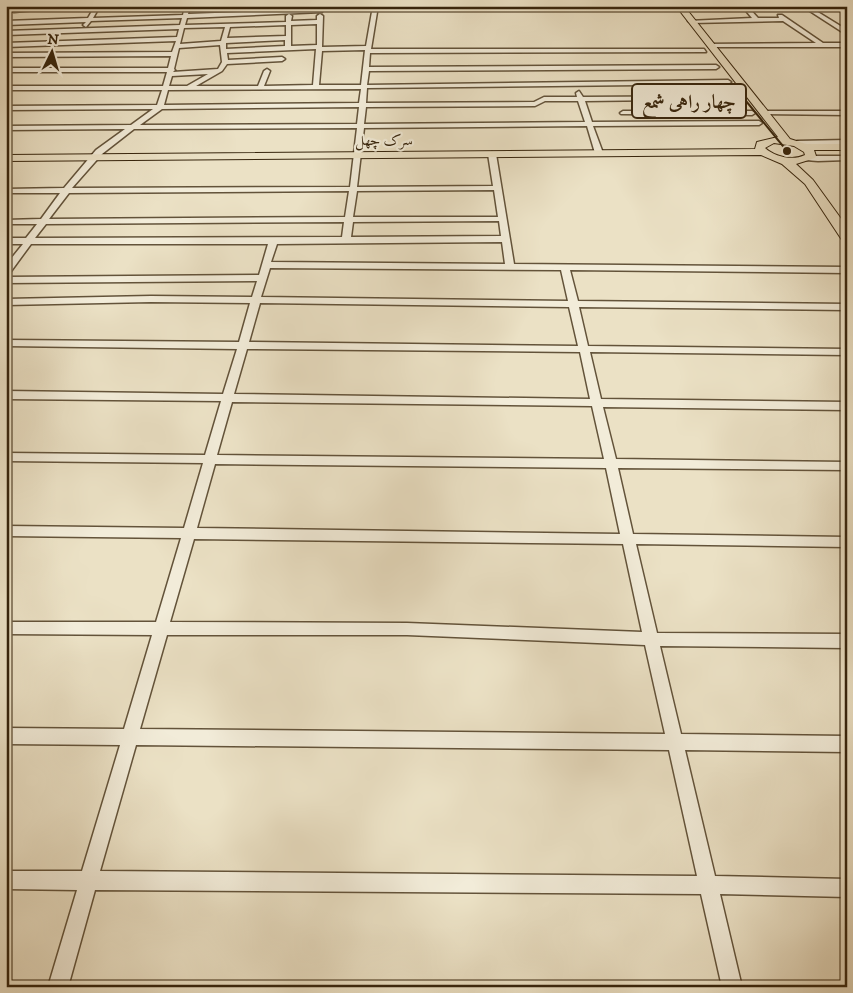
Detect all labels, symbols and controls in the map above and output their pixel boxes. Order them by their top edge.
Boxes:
north arrow [28,28,78,78]
text: N [47,31,60,50]
callout: چهار راهی شمع [632,84,746,118]
text: چهار راهی شمع [642,91,736,119]
street label: سرک چهل [355,131,413,151]

